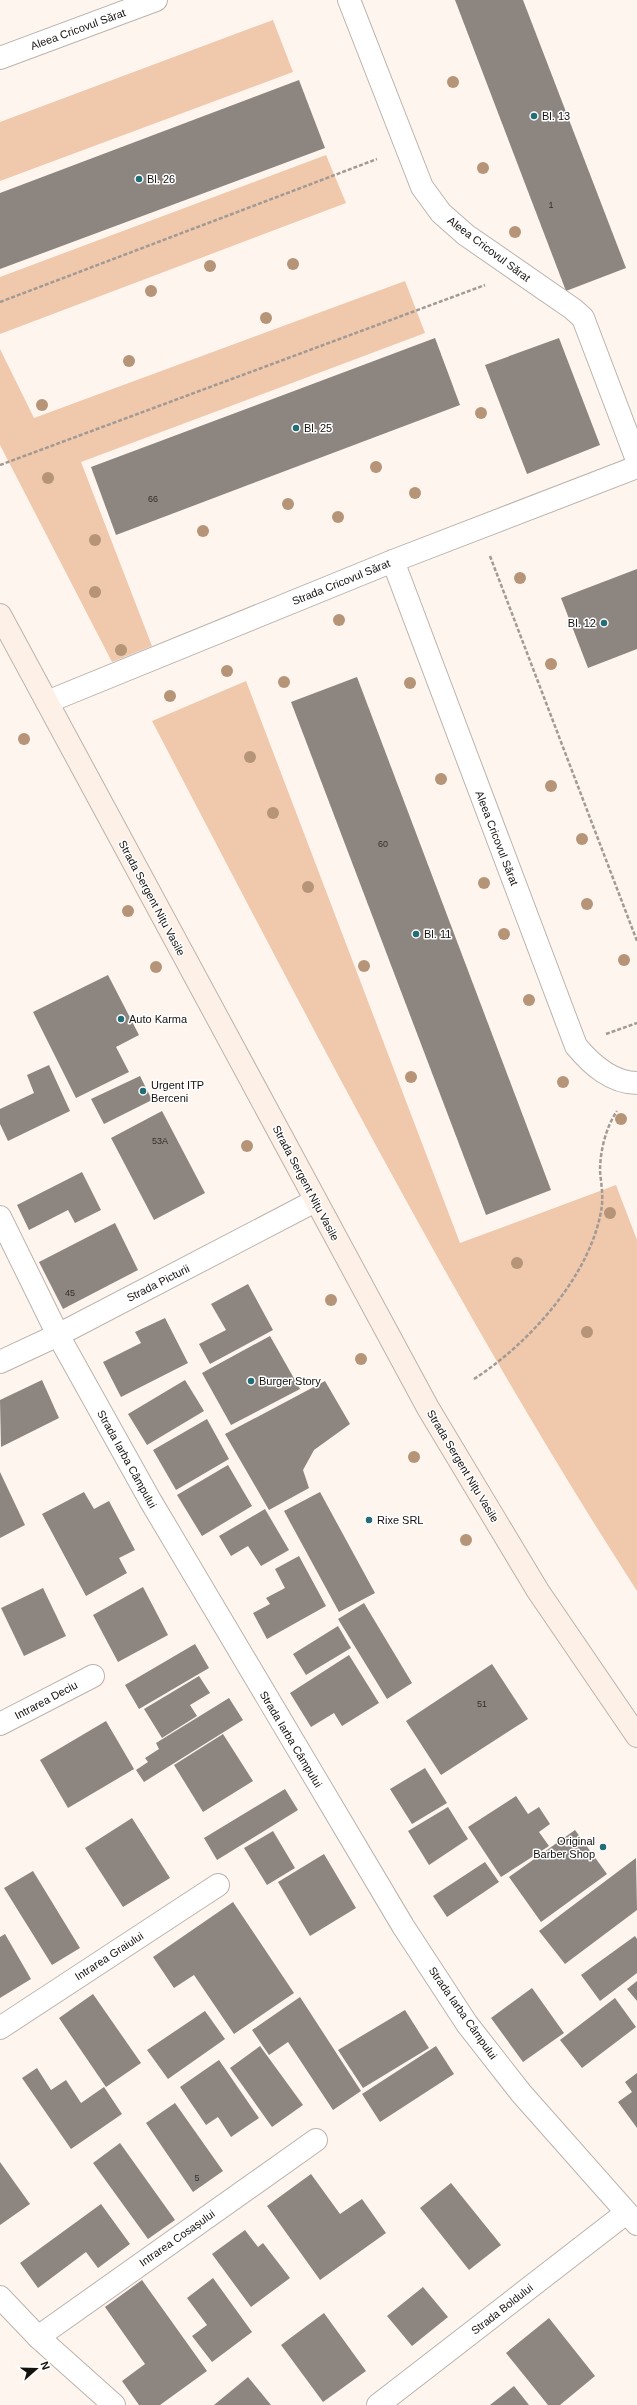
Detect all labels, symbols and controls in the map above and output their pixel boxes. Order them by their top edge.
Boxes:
street label: Aleea Cricovul Sărat [29,6,127,52]
place label: Bl. 13 [542,110,570,122]
marker: Bl. 13 [529,111,539,121]
place label: Bl. 26 [147,173,175,185]
marker: Bl. 26 [134,174,144,184]
house number: 1 [548,200,554,210]
street label: Aleea Cricovul Sărat [445,214,533,284]
place label: Bl. 25 [304,422,332,434]
marker: Bl. 25 [291,423,301,433]
house number: 66 [148,494,158,504]
street label: Strada Cricovul Sărat [290,557,392,607]
place label: Bl. 12 [568,617,596,629]
marker: Bl. 12 [599,618,609,628]
street label: Aleea Cricovul Sărat [473,789,521,887]
street label: Strada Sergent Nițu Vasile [116,838,188,958]
house number: 60 [378,839,388,849]
place label: Bl. 11 [424,928,451,940]
marker: Bl. 11 [411,929,421,939]
place label: Auto Karma [129,1013,188,1025]
marker: Auto Karma [116,1014,126,1024]
place label: Urgent ITP Berceni [151,1079,204,1104]
marker: Urgent ITP Berceni [138,1086,148,1096]
street label: Strada Sergent Nițu Vasile [270,1123,342,1243]
house number: 53A [152,1136,168,1146]
street label: Strada Picturii [125,1262,191,1304]
house number: 45 [65,1288,75,1298]
place label: Burger Story [259,1375,321,1387]
marker: Burger Story [246,1376,256,1386]
street label: Strada Iarba Câmpului [95,1408,159,1510]
street label: Strada Sergent Nițu Vasile [425,1408,501,1524]
place label: Rixe SRL [377,1514,423,1526]
marker: Rixe SRL [364,1515,374,1525]
street label: Intrarea Deciu [13,1678,79,1722]
street label: Strada Iarba Câmpului [258,1689,324,1789]
house number: 51 [477,1699,487,1709]
place label: Original Barber Shop [533,1835,595,1860]
marker: Original Barber Shop [598,1842,608,1852]
street label: Intrarea Graiului [73,1929,145,1983]
street label: Strada Iarba Câmpului [427,1964,499,2062]
house number: 5 [194,2173,200,2183]
street label: Intrarea Cosașului [137,2207,217,2269]
street label: Strada Boldului [469,2281,535,2337]
north arrow [16,2349,56,2389]
text: N [38,2360,52,2371]

